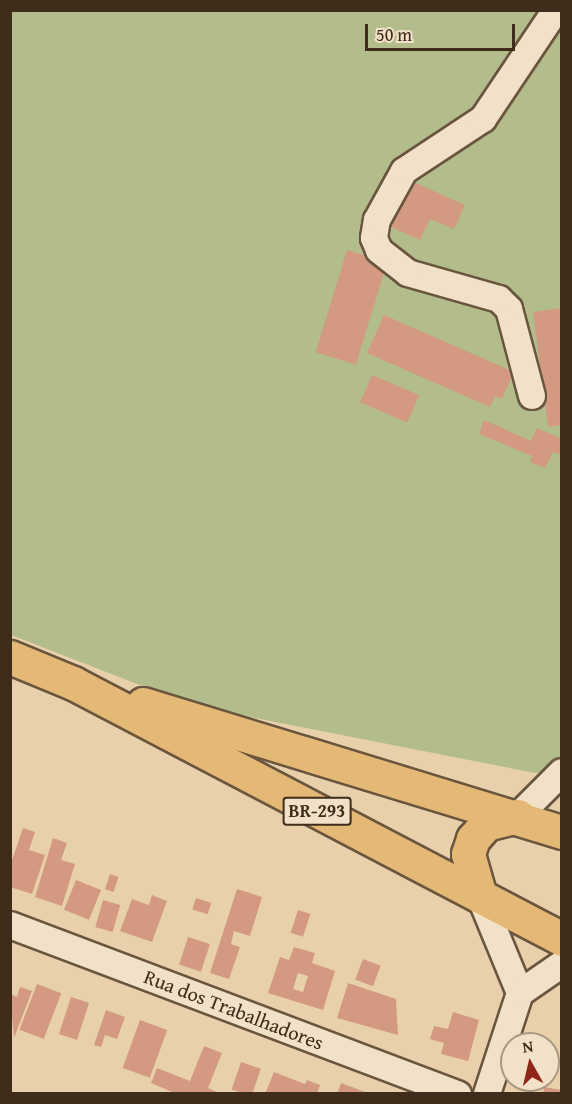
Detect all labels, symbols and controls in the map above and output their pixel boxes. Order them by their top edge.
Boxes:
scale bar [368,12,518,50]
text: 50 m [376,21,412,48]
road number: BR-293 [282,796,352,826]
street label: Rua dos Trabalhadores [141,964,327,1054]
north arrow [500,1032,560,1092]
text: N [521,1034,535,1059]

